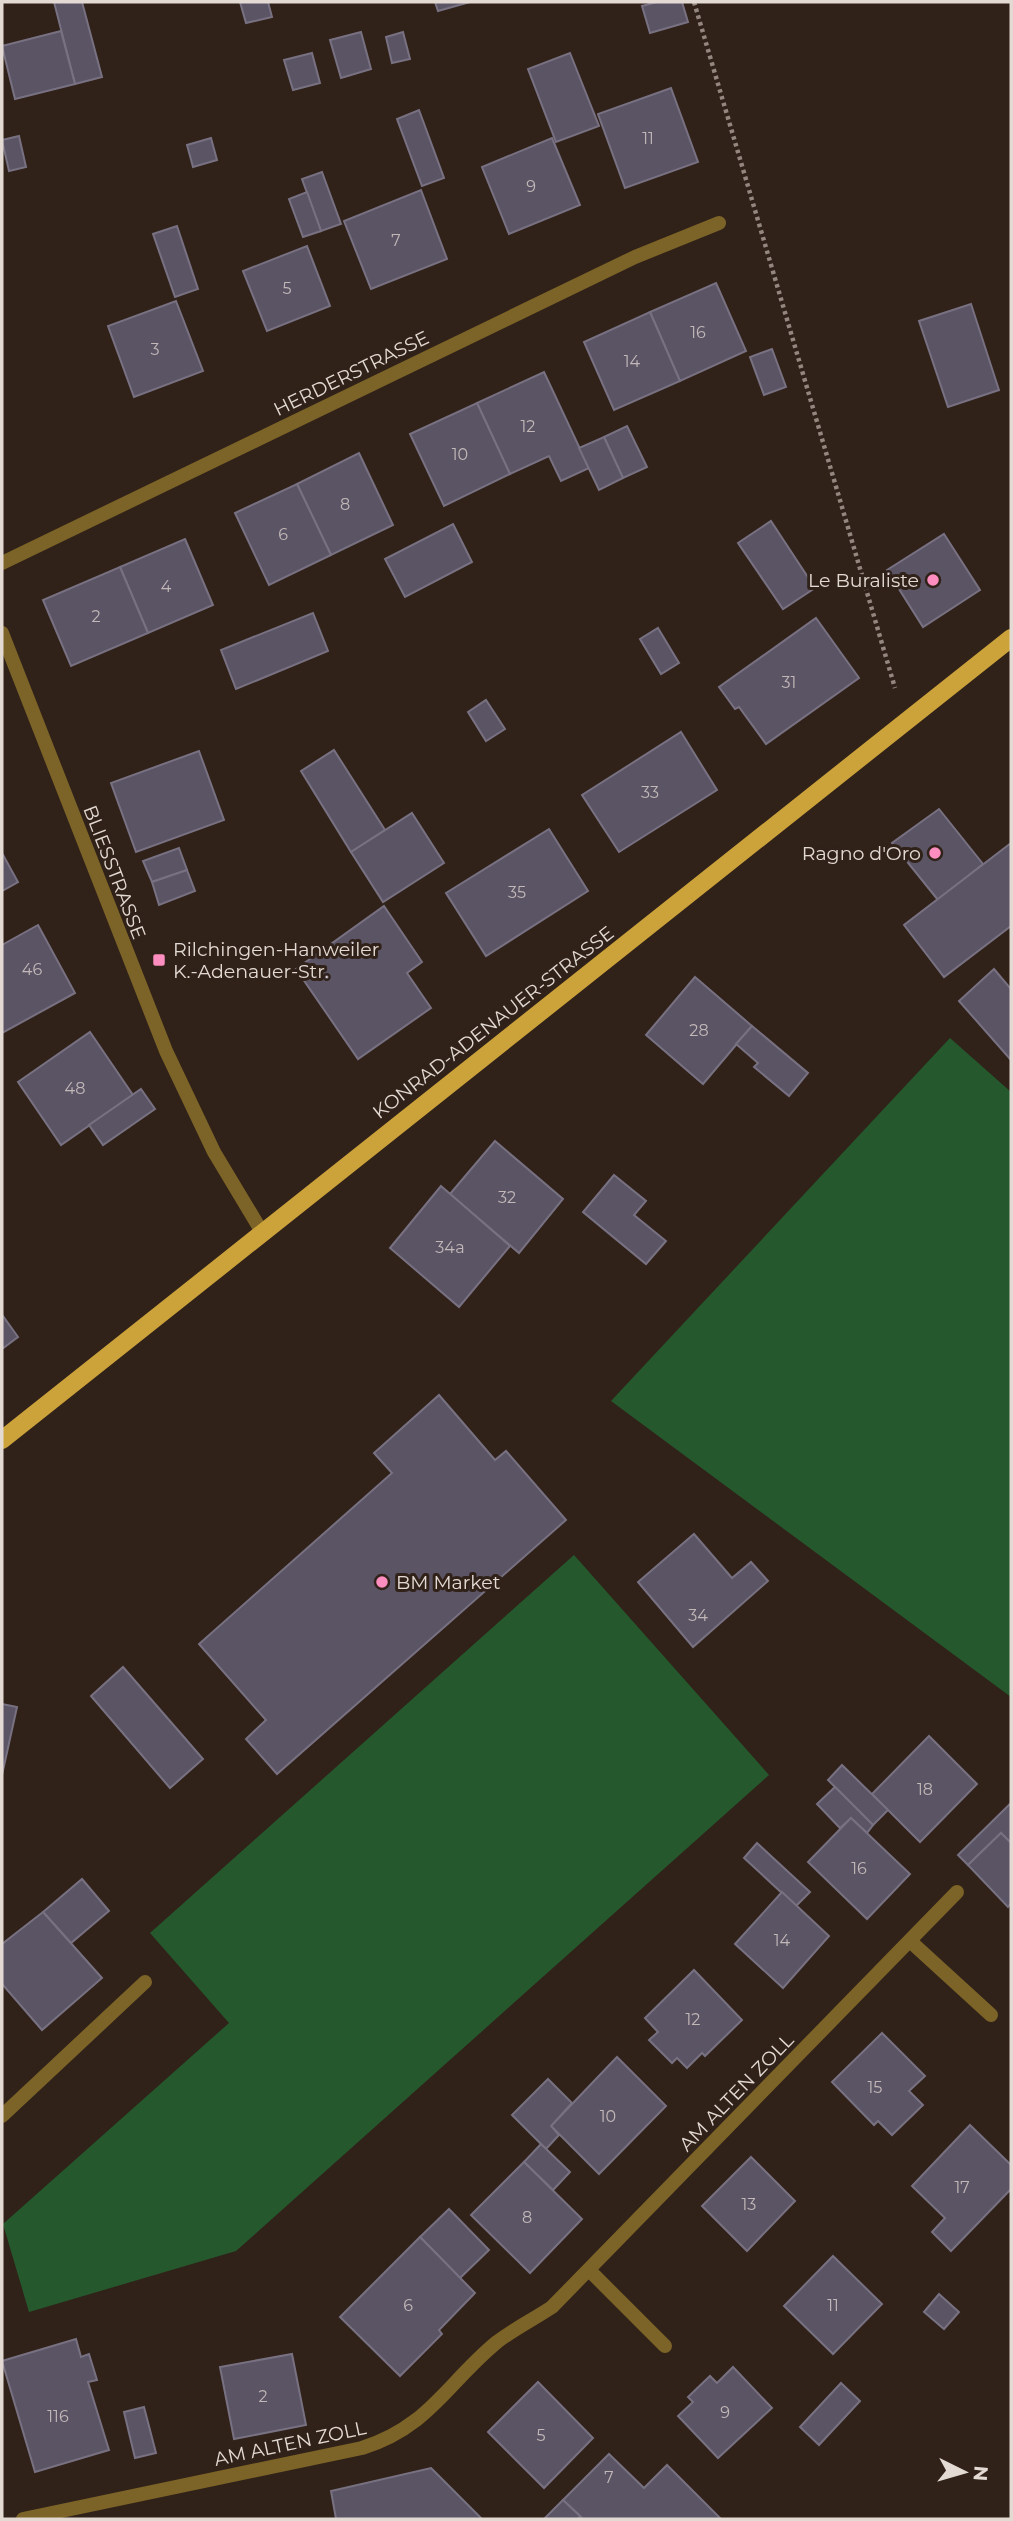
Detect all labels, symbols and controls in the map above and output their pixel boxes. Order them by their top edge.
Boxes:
house number: 11 [642,129,654,148]
house number: 9 [526,177,536,196]
house number: 7 [391,231,401,250]
house number: 5 [282,279,292,298]
house number: 16 [690,323,706,342]
street label: HERDERSTRASSE [270,326,433,421]
house number: 3 [150,340,160,359]
house number: 14 [624,352,641,371]
house number: 12 [521,417,535,436]
house number: 10 [452,445,468,464]
house number: 8 [340,495,350,514]
house number: 6 [278,525,288,544]
place label: Le Buraliste [808,569,919,592]
marker: Le Buraliste [925,572,941,588]
house number: 4 [161,577,172,596]
house number: 2 [91,607,101,626]
house number: 31 [782,673,796,692]
house number: 33 [641,783,659,802]
street label: BLIESSTRASSE [78,802,151,942]
place label: Ragno d'Oro [802,842,921,865]
marker: Ragno d'Oro [927,845,943,861]
house number: 35 [508,883,526,902]
street label: KONRAD-ADENAUER-STRASSE [368,921,618,1124]
place label: Rilchingen-Hanweiler K.-Adenauer-Str. [173,938,379,983]
marker: Rilchingen-Hanweiler K.-Adenauer-Str. [151,952,167,968]
house number: 46 [22,960,42,979]
house number: 28 [689,1021,709,1040]
house number: 48 [65,1079,85,1098]
house number: 32 [498,1188,516,1207]
house number: 34a [435,1238,465,1257]
place label: BM Market [396,1571,501,1594]
marker: BM Market [374,1574,390,1590]
house number: 34 [688,1606,708,1625]
house number: 18 [917,1780,933,1799]
house number: 16 [851,1859,867,1878]
house number: 14 [774,1931,791,1950]
house number: 12 [686,2010,700,2029]
street label: AM ALTEN ZOLL [674,2028,799,2156]
house number: 15 [868,2078,882,2097]
house number: 10 [600,2107,616,2126]
house number: 17 [954,2178,970,2197]
house number: 13 [742,2195,756,2214]
house number: 8 [522,2208,532,2227]
house number: 6 [403,2296,413,2315]
house number: 11 [827,2296,839,2315]
house number: 2 [258,2387,268,2406]
house number: 9 [720,2403,730,2422]
house number: 116 [47,2407,69,2426]
street label: AM ALTEN ZOLL [212,2416,369,2471]
house number: 5 [536,2426,546,2445]
north arrow [929,2437,999,2507]
text: N [968,2465,993,2482]
house number: 7 [604,2468,614,2487]

